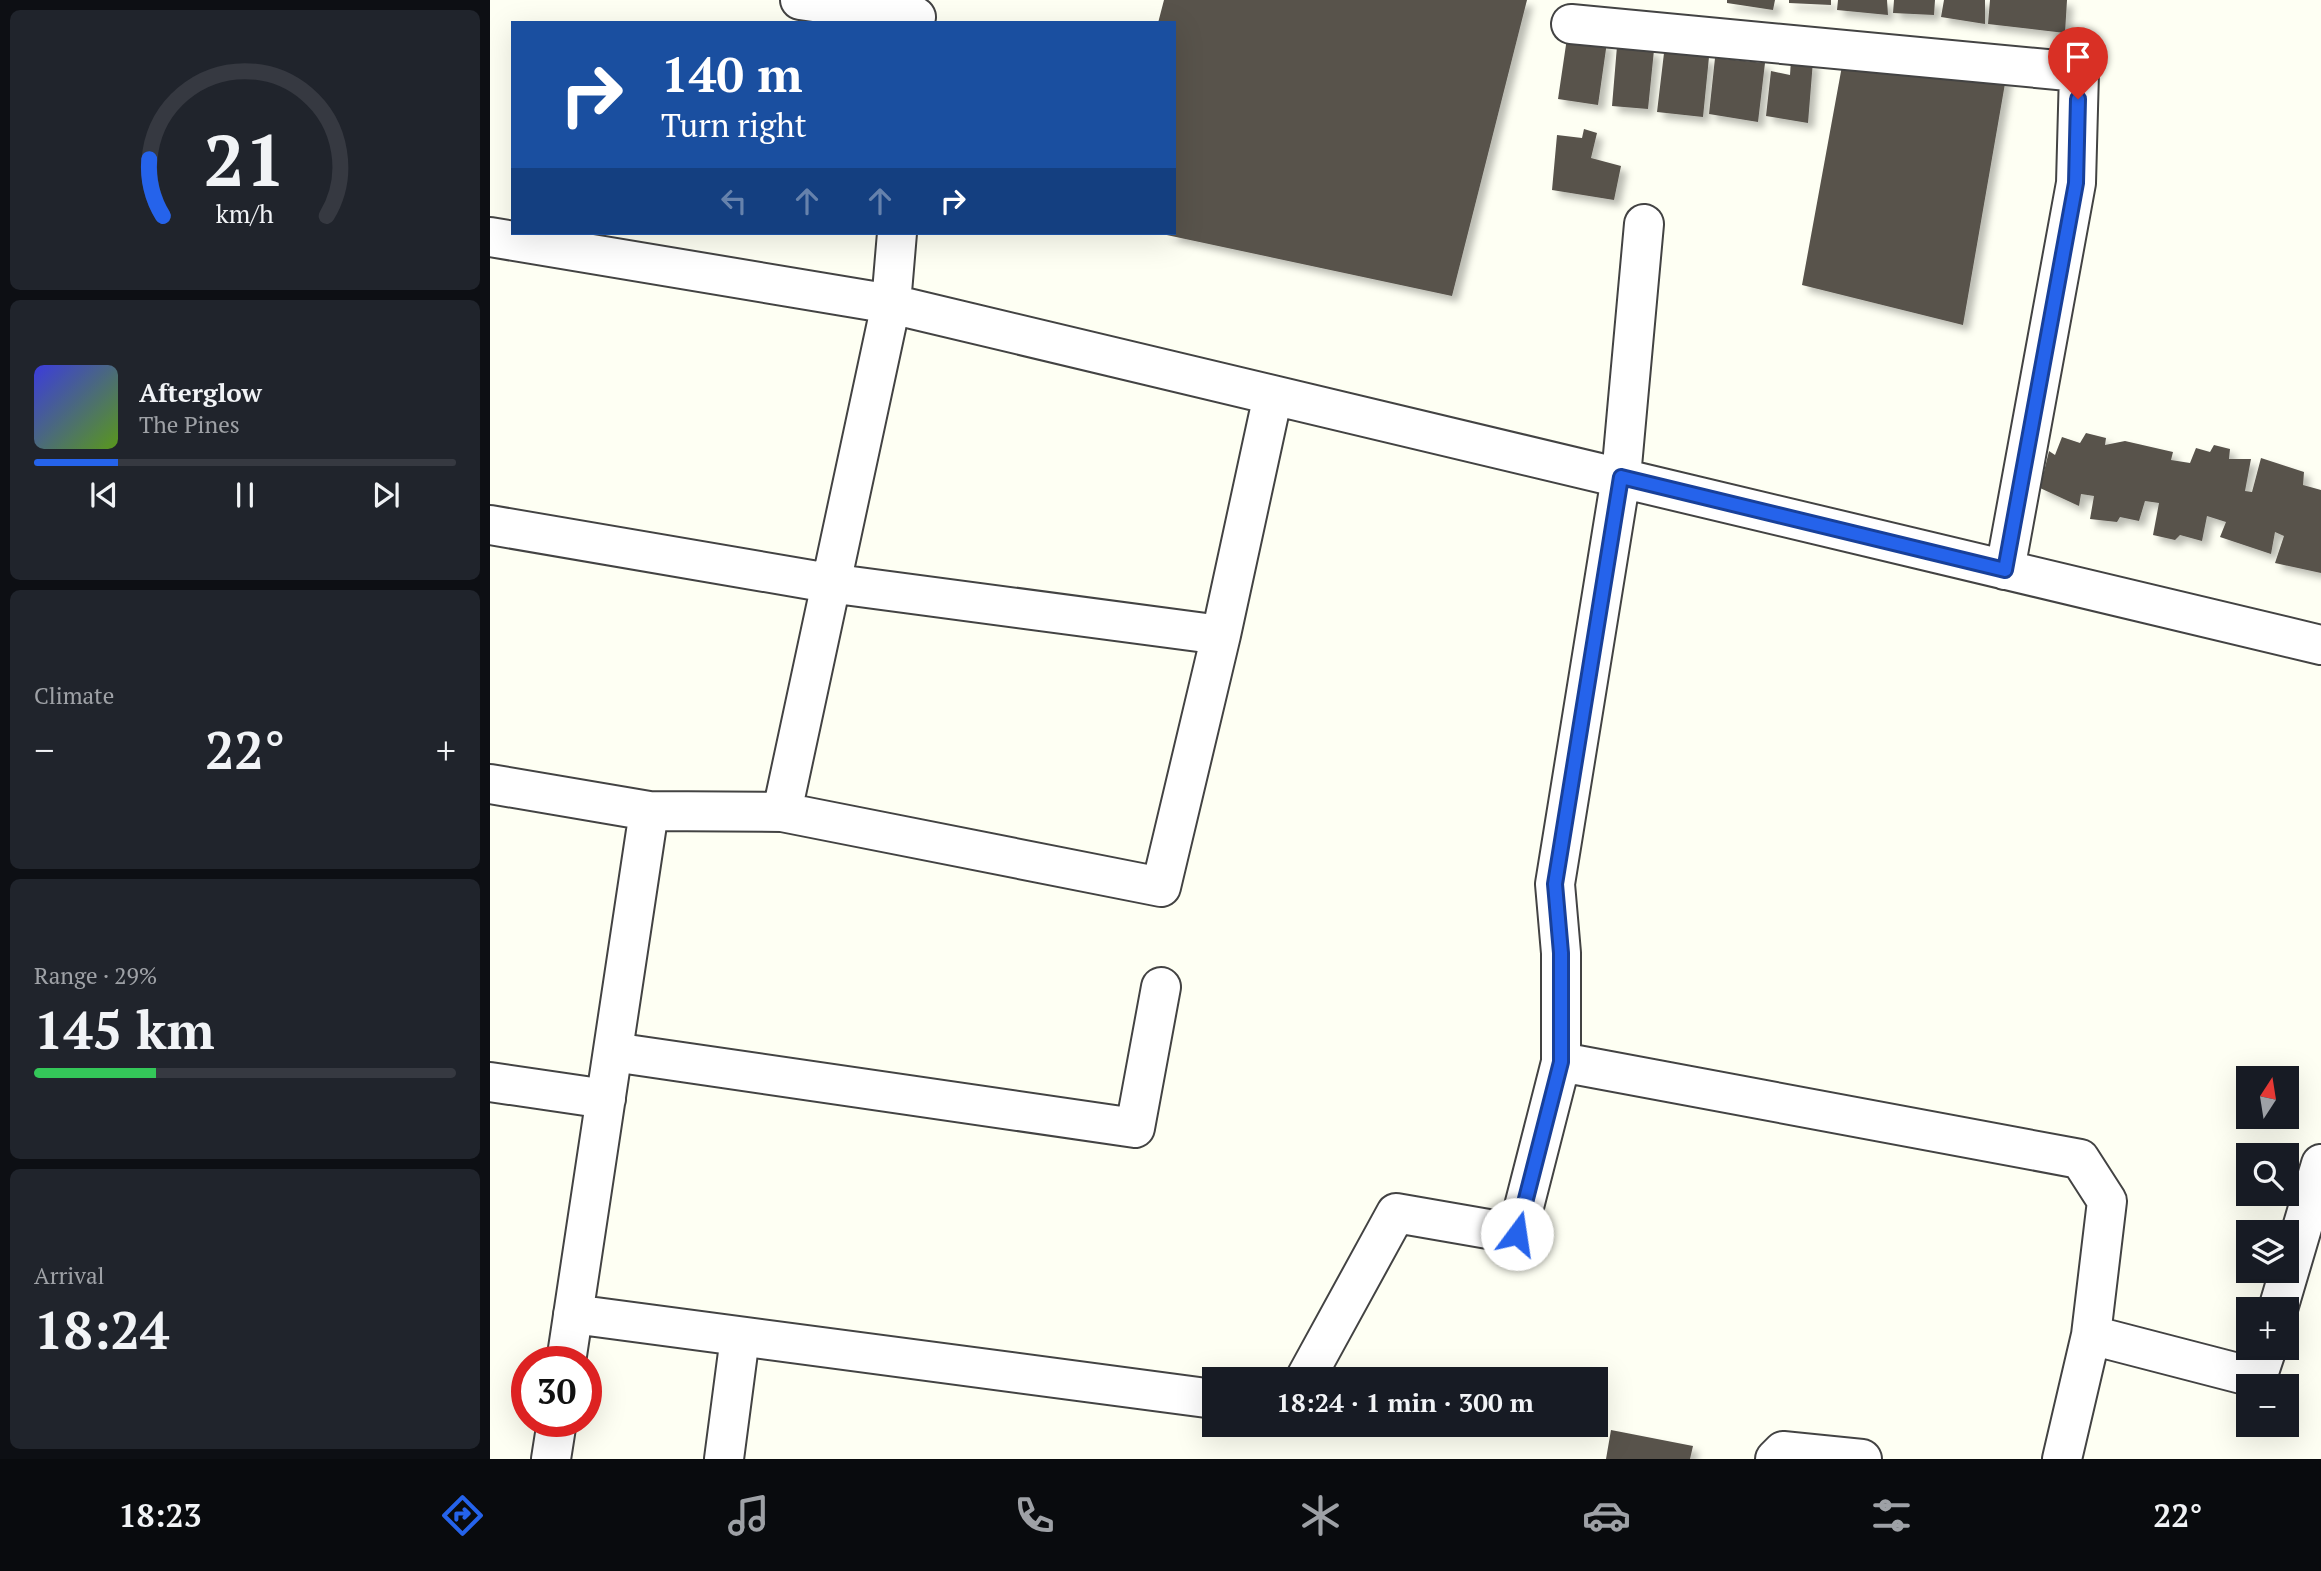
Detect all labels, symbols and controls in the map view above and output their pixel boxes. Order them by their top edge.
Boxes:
pin [2048,27,2108,99]
icon: arrive [2059,38,2097,76]
text: 140 m [661,41,803,106]
icon: right [546,49,637,140]
text: Turn right [661,104,807,146]
text: 21 [204,110,286,207]
icon: left [715,182,753,220]
icon: ahead [788,182,826,220]
icon: ahead [861,182,899,220]
icon: right [934,182,972,220]
text: km/h [216,197,274,230]
text: Afterglow [139,375,262,409]
text: The Pines [139,409,240,440]
icon: previous [85,476,123,514]
icon: pause [226,476,264,514]
icon: next [367,476,405,514]
text: Climate [34,680,114,711]
text: 22° [205,715,285,784]
text: − [34,725,54,775]
text: + [436,725,456,775]
text: Range · 29% [34,960,157,991]
text: 145 km [34,995,215,1064]
north arrow [2236,1066,2300,1129]
map controls [2236,1066,2299,1437]
button: search [2236,1143,2299,1206]
position arrow [1480,1197,1554,1271]
button: layers [2236,1220,2299,1283]
text: Arrival [34,1260,105,1291]
text: 18:24 [34,1295,169,1364]
button: + [2236,1297,2299,1360]
speed limit sign: 30 [511,1346,602,1437]
button: − [2236,1374,2299,1437]
text: 18:24 · 1 min · 300 m [1276,1385,1534,1419]
icon: directions [438,1491,487,1540]
icon: music [724,1491,773,1540]
icon: phone [1010,1491,1059,1540]
icon: climate [1296,1491,1345,1540]
icon: car [1582,1491,1631,1540]
icon: filters [1867,1491,1916,1540]
text: 18:23 [118,1494,202,1536]
text: 22° [2153,1494,2203,1536]

